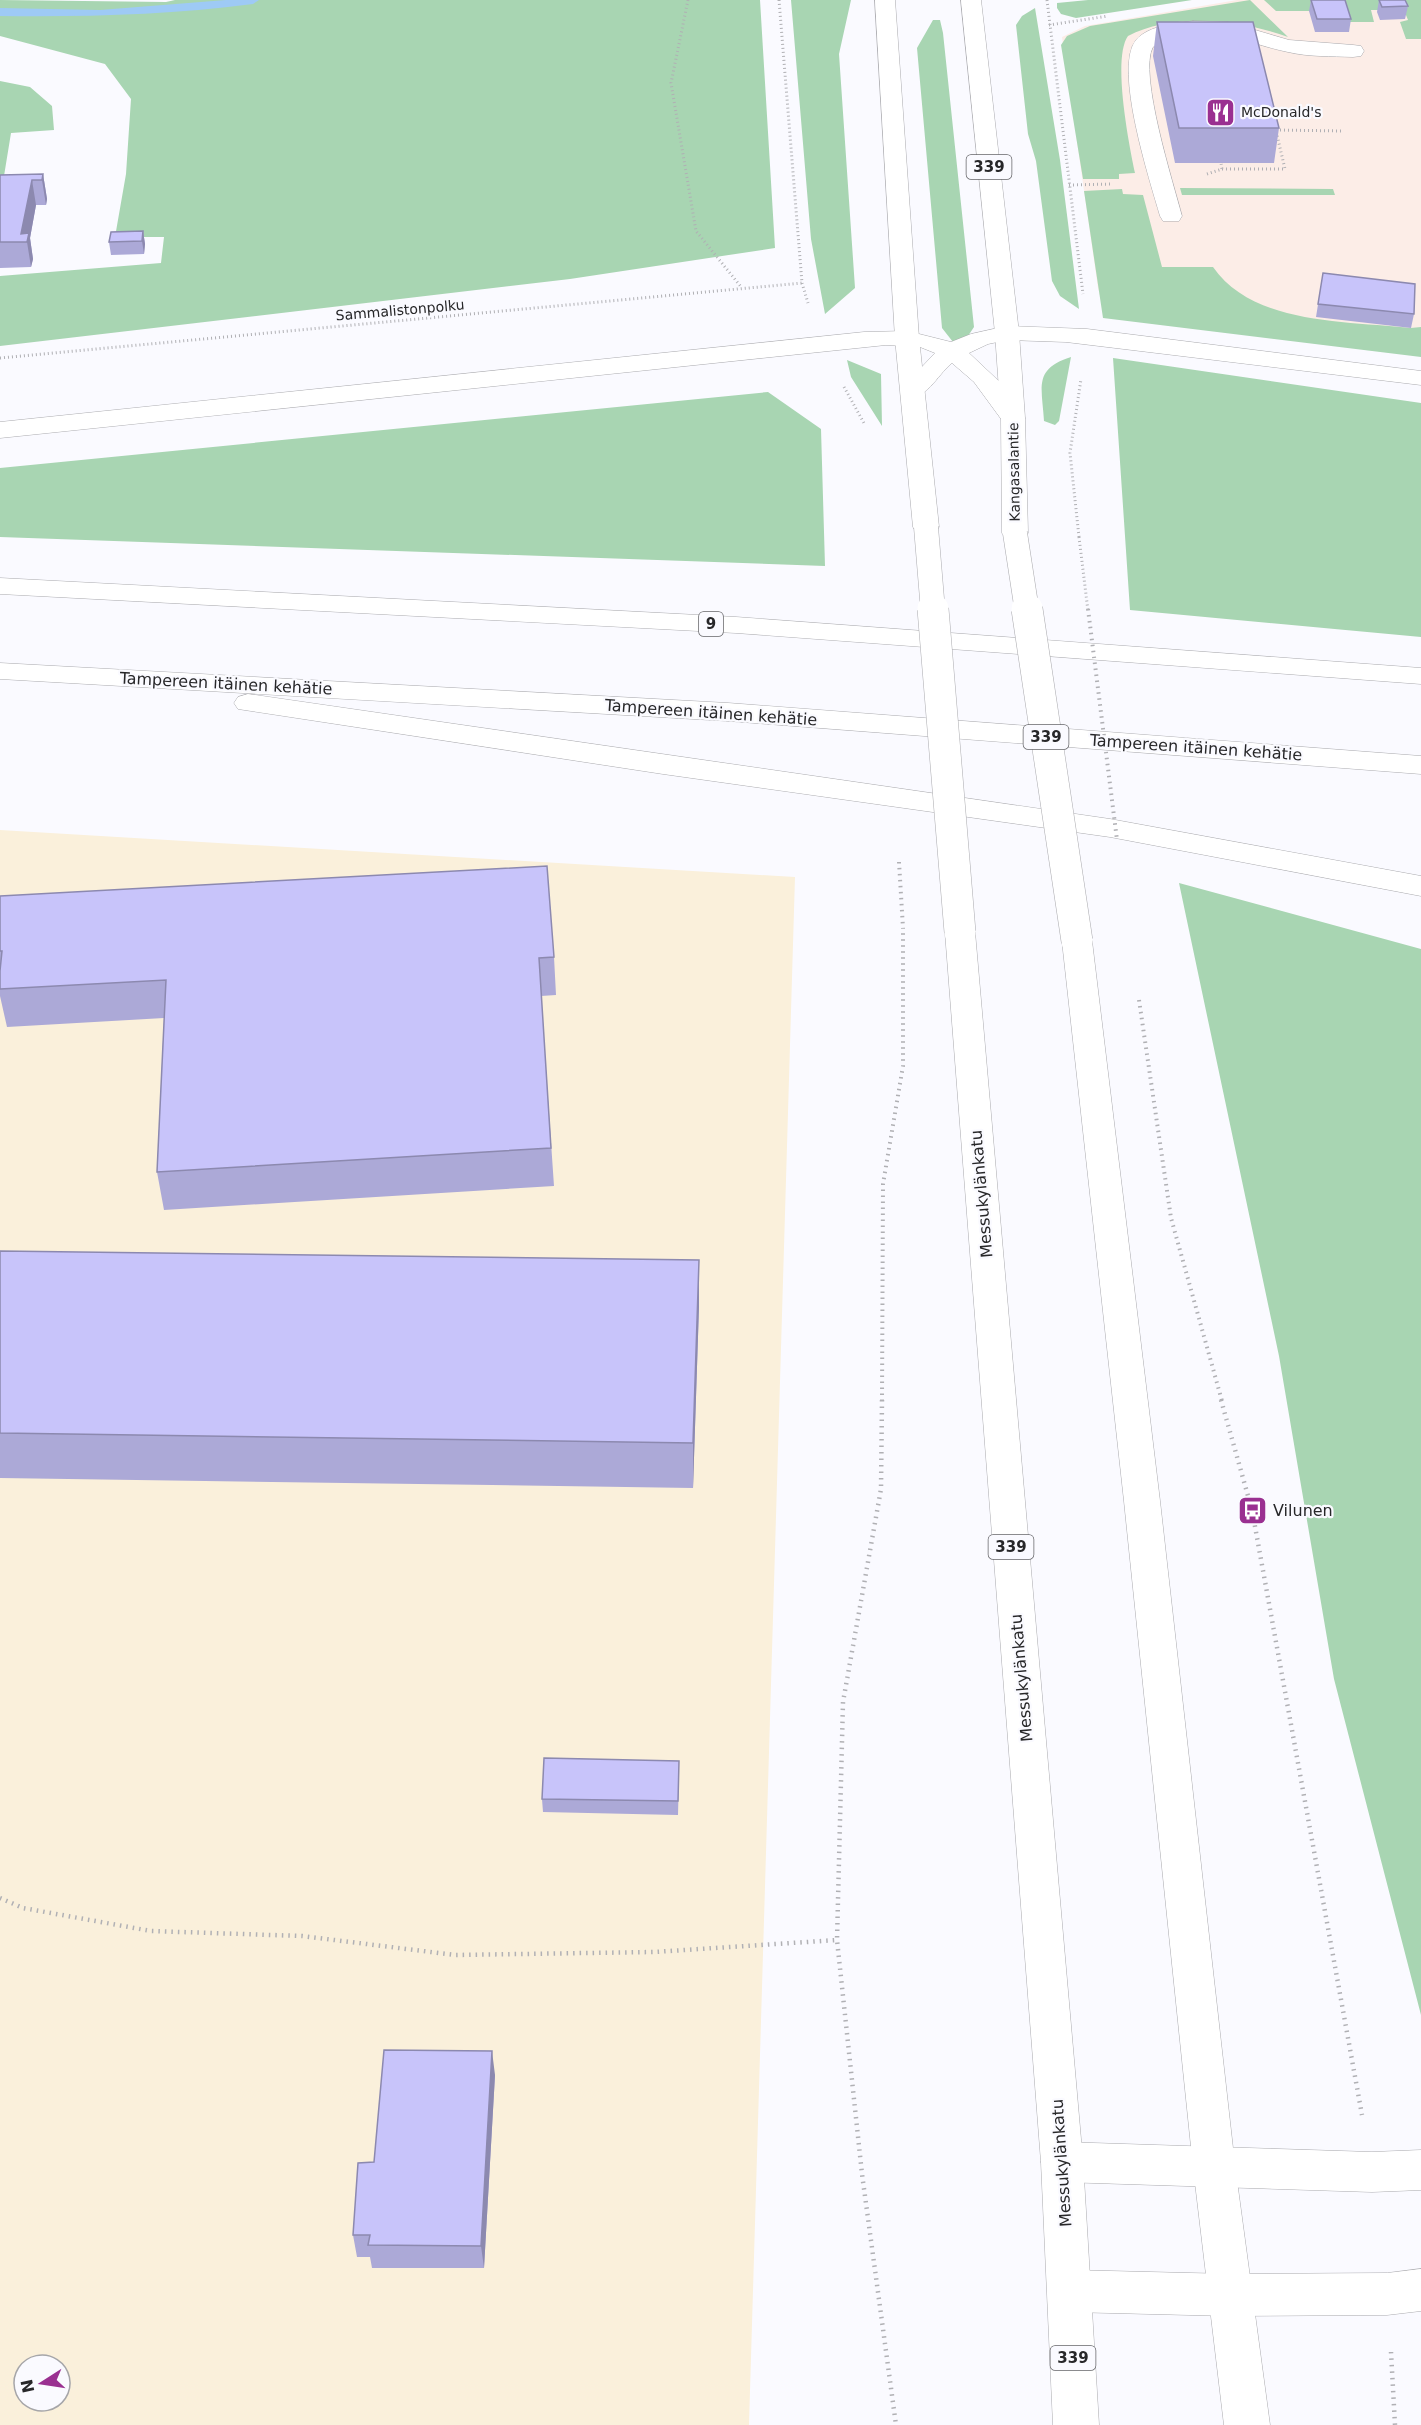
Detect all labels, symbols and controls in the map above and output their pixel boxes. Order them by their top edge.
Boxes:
restaurant icon: McDonald's [1204,96,1236,128]
place label: McDonald's [1241,104,1322,120]
road number: 339 [966,155,1012,179]
street label: Sammalistonpolku [335,296,465,324]
street label: Kangasalantie [1005,422,1023,522]
road number: 9 [699,612,723,636]
street label: Tampereen itäinen kehätie [118,668,333,699]
street label: Tampereen itäinen kehätie [603,696,818,729]
road number: 339 [1024,725,1068,749]
street label: Tampereen itäinen kehätie [1088,731,1303,764]
street label: Messukylänkatu [966,1129,997,1259]
bus stop icon: Vilunen [1236,1494,1268,1526]
place label: Vilunen [1273,1501,1333,1520]
road number: 339 [988,1535,1034,1559]
street label: Messukylänkatu [1006,1613,1037,1743]
street label: Messukylänkatu [1048,2098,1075,2228]
road number: 339 [1050,2346,1096,2370]
north arrow [12,2353,72,2413]
text: N [17,2377,39,2395]

